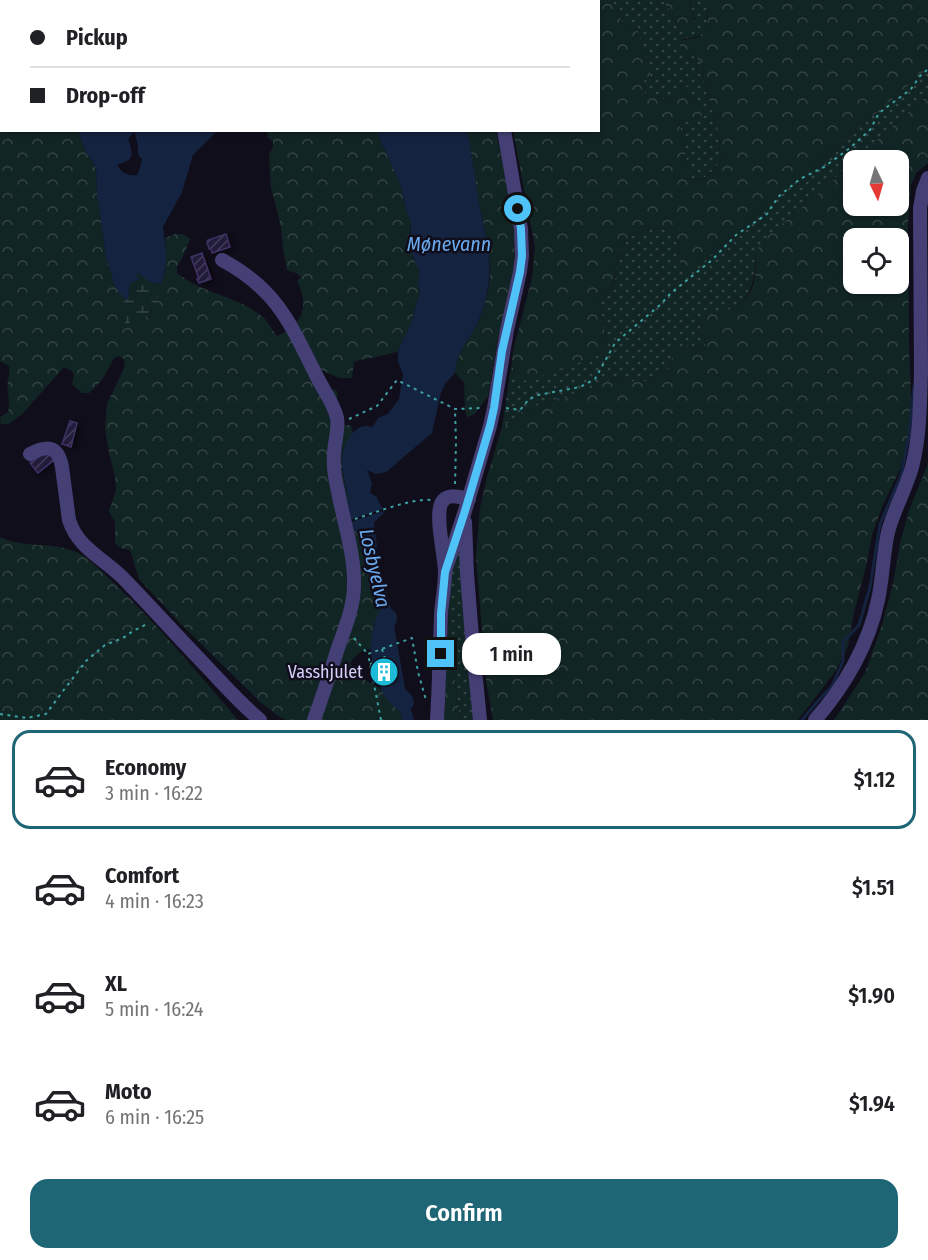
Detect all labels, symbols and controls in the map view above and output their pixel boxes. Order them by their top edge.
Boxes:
text: Pickup [66,24,128,51]
text: Drop-off [66,82,145,109]
north arrow [843,150,909,216]
map controls [843,150,909,294]
route start [504,195,531,222]
button: locate [843,228,909,294]
water label: Mønevann [407,232,491,256]
water label: Losbyelva [354,526,396,610]
callout: 1 min [462,633,561,675]
route end [427,640,454,667]
text: 1 min [490,642,533,666]
building icon: Vasshjulet [368,656,400,688]
place label: Vasshjulet [288,661,363,683]
icon: car [33,753,87,807]
text: Economy [105,754,186,781]
text: $1.12 [854,766,895,793]
text: 3 min · 16:22 [105,781,203,805]
icon: car [33,861,87,915]
text: Comfort [105,862,179,889]
text: $1.51 [852,874,895,901]
text: 4 min · 16:23 [105,889,204,913]
icon: car [33,969,87,1023]
text: XL [105,970,127,997]
text: $1.90 [848,982,895,1009]
text: 5 min · 16:24 [105,997,204,1021]
icon: car [33,1077,87,1131]
text: Moto [105,1078,152,1105]
text: $1.94 [849,1090,895,1117]
text: 6 min · 16:25 [105,1105,204,1129]
button: Confirm [30,1179,898,1248]

